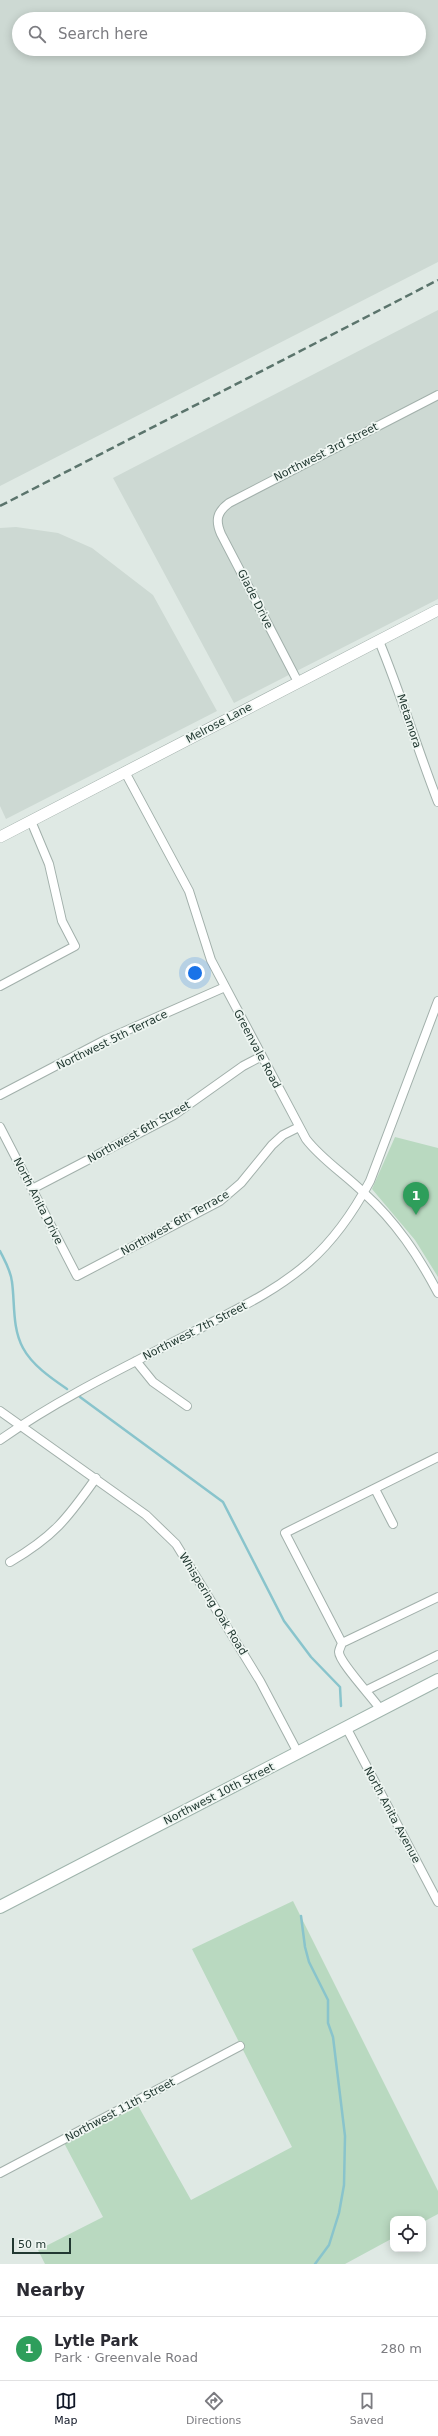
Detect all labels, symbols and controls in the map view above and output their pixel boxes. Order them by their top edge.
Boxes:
search box [12,12,426,56]
icon: search [26,23,48,45]
text: Search here [58,25,148,43]
street label: Northwest 3rd Street [272,420,381,484]
street label: Glade Drive [234,567,276,631]
street label: Metamora [394,692,424,750]
street label: Melrose Lane [184,700,254,746]
your location [185,963,205,983]
street label: Northwest 5th Terrace [54,1007,170,1073]
street label: Greenvale Road [231,1007,283,1091]
street label: Northwest 6th Street [85,1098,193,1166]
street label: North Anita Drive [10,1155,66,1247]
pin: 1 [403,1182,429,1215]
street label: Northwest 6th Terrace [119,1188,232,1258]
street label: Northwest 7th Street [141,1299,250,1363]
street label: Whispering Oak Road [176,1550,250,1658]
street label: Northwest 10th Street [162,1760,277,1828]
street label: North Anita Avenue [361,1765,423,1866]
street label: Northwest 11th Street [63,2075,178,2144]
map controls [390,2216,426,2252]
button: locate [390,2216,426,2252]
scale bar [12,2236,71,2255]
text: 50 m [18,2238,46,2251]
text: Nearby [16,2280,85,2300]
text: Lytle Park [54,2332,138,2350]
text: 1 [24,2341,34,2356]
text: 280 m [380,2341,422,2356]
text: Park · Greenvale Road [54,2350,198,2365]
tab: Map [54,2390,77,2427]
tab: Directions [186,2390,241,2427]
tab: Saved [350,2390,384,2427]

